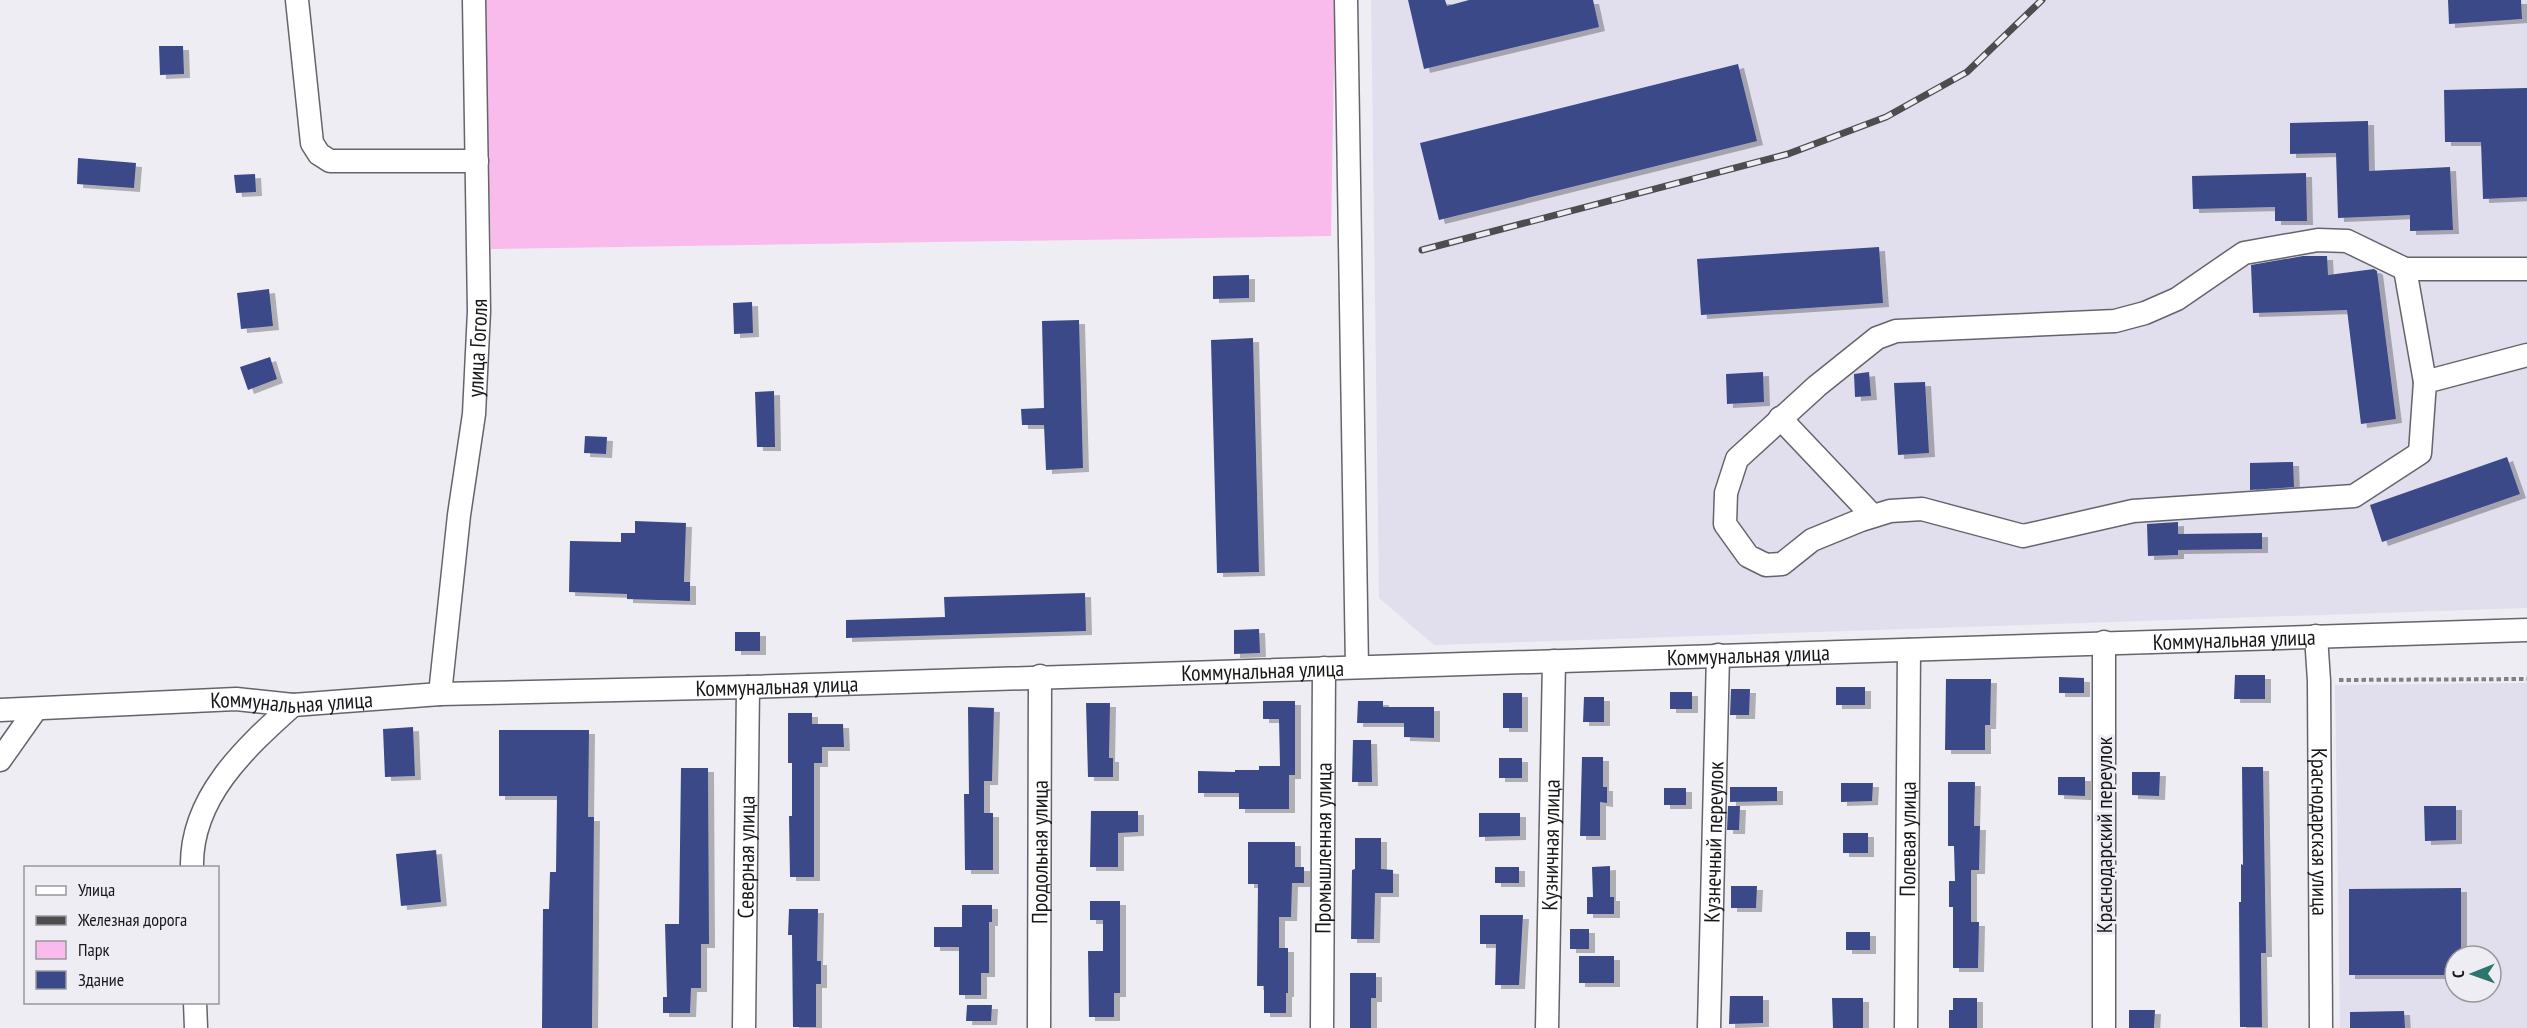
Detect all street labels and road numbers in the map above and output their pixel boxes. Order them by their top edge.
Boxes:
street label: улица Гоголя [461,299,493,398]
street label: Коммунальная улица [2152,623,2316,656]
street label: Коммунальная улица [1667,638,1830,672]
street label: Коммунальная улица [1181,654,1345,687]
street label: Коммунальная улица [695,669,859,702]
street label: Коммунальная улица [210,685,374,719]
street label: Краснодарский переулок [2090,736,2118,933]
street label: Краснодарская улица [2305,748,2334,916]
street label: Кузнечный переулок [1698,760,1729,923]
street label: Промышленная улица [1309,762,1337,934]
street label: Кузничная улица [1535,779,1566,911]
street label: Продольная улица [1025,780,1054,924]
street label: Полевая улица [1893,781,1922,897]
street label: Северная улица [731,795,761,919]

